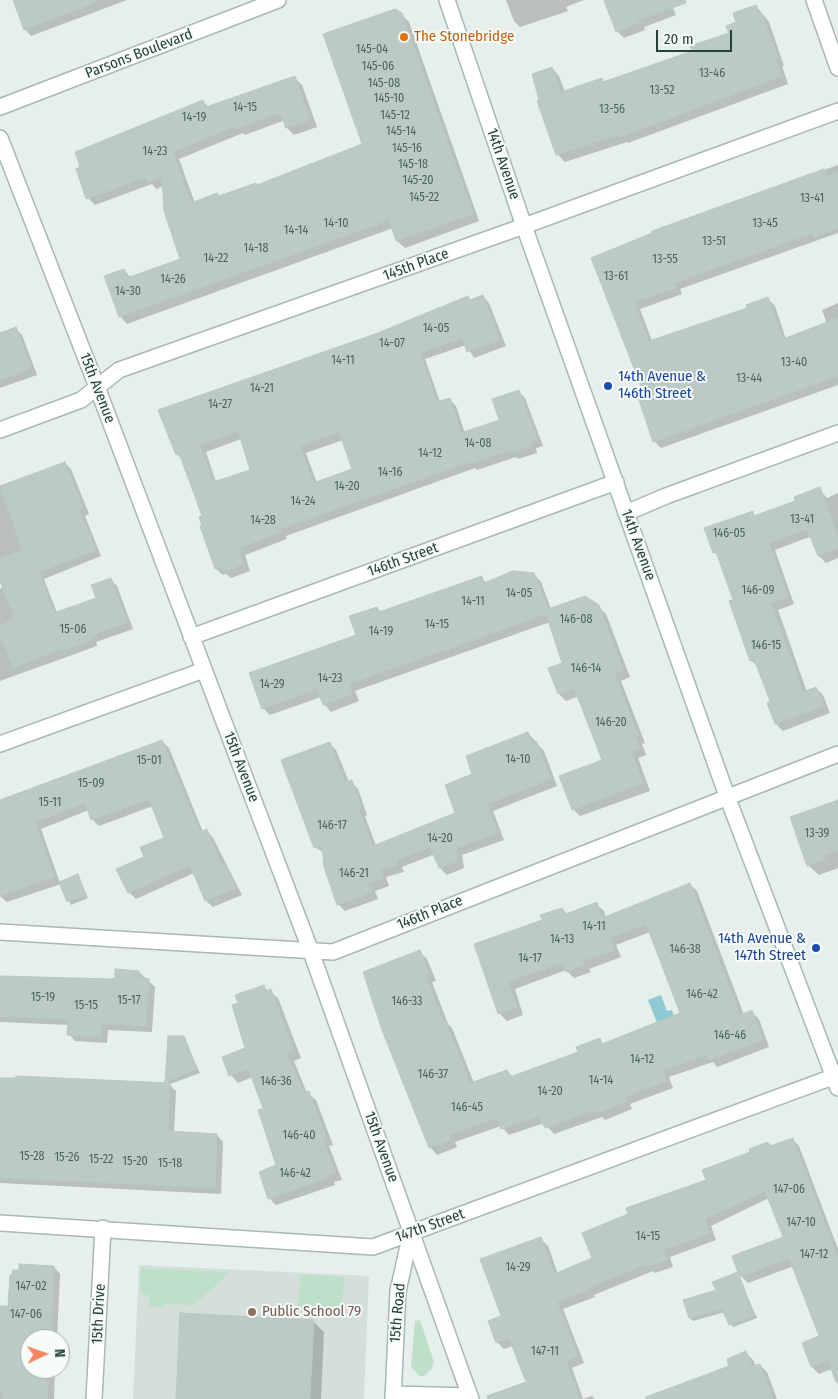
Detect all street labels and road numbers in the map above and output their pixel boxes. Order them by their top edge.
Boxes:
street label: Parsons Boulevard [83,25,195,83]
street label: 14th Avenue [482,126,524,202]
street label: 145th Place [381,245,451,285]
street label: 15th Avenue [75,350,119,426]
street label: 14th Avenue [617,507,659,583]
street label: 146th Street [365,539,441,581]
street label: 15th Avenue [219,729,263,805]
street label: 146th Place [394,892,466,934]
street label: 15th Avenue [360,1109,402,1185]
street label: 147th Street [393,1205,467,1247]
street label: 15th Road [386,1282,410,1344]
street label: 15th Drive [88,1283,110,1345]

